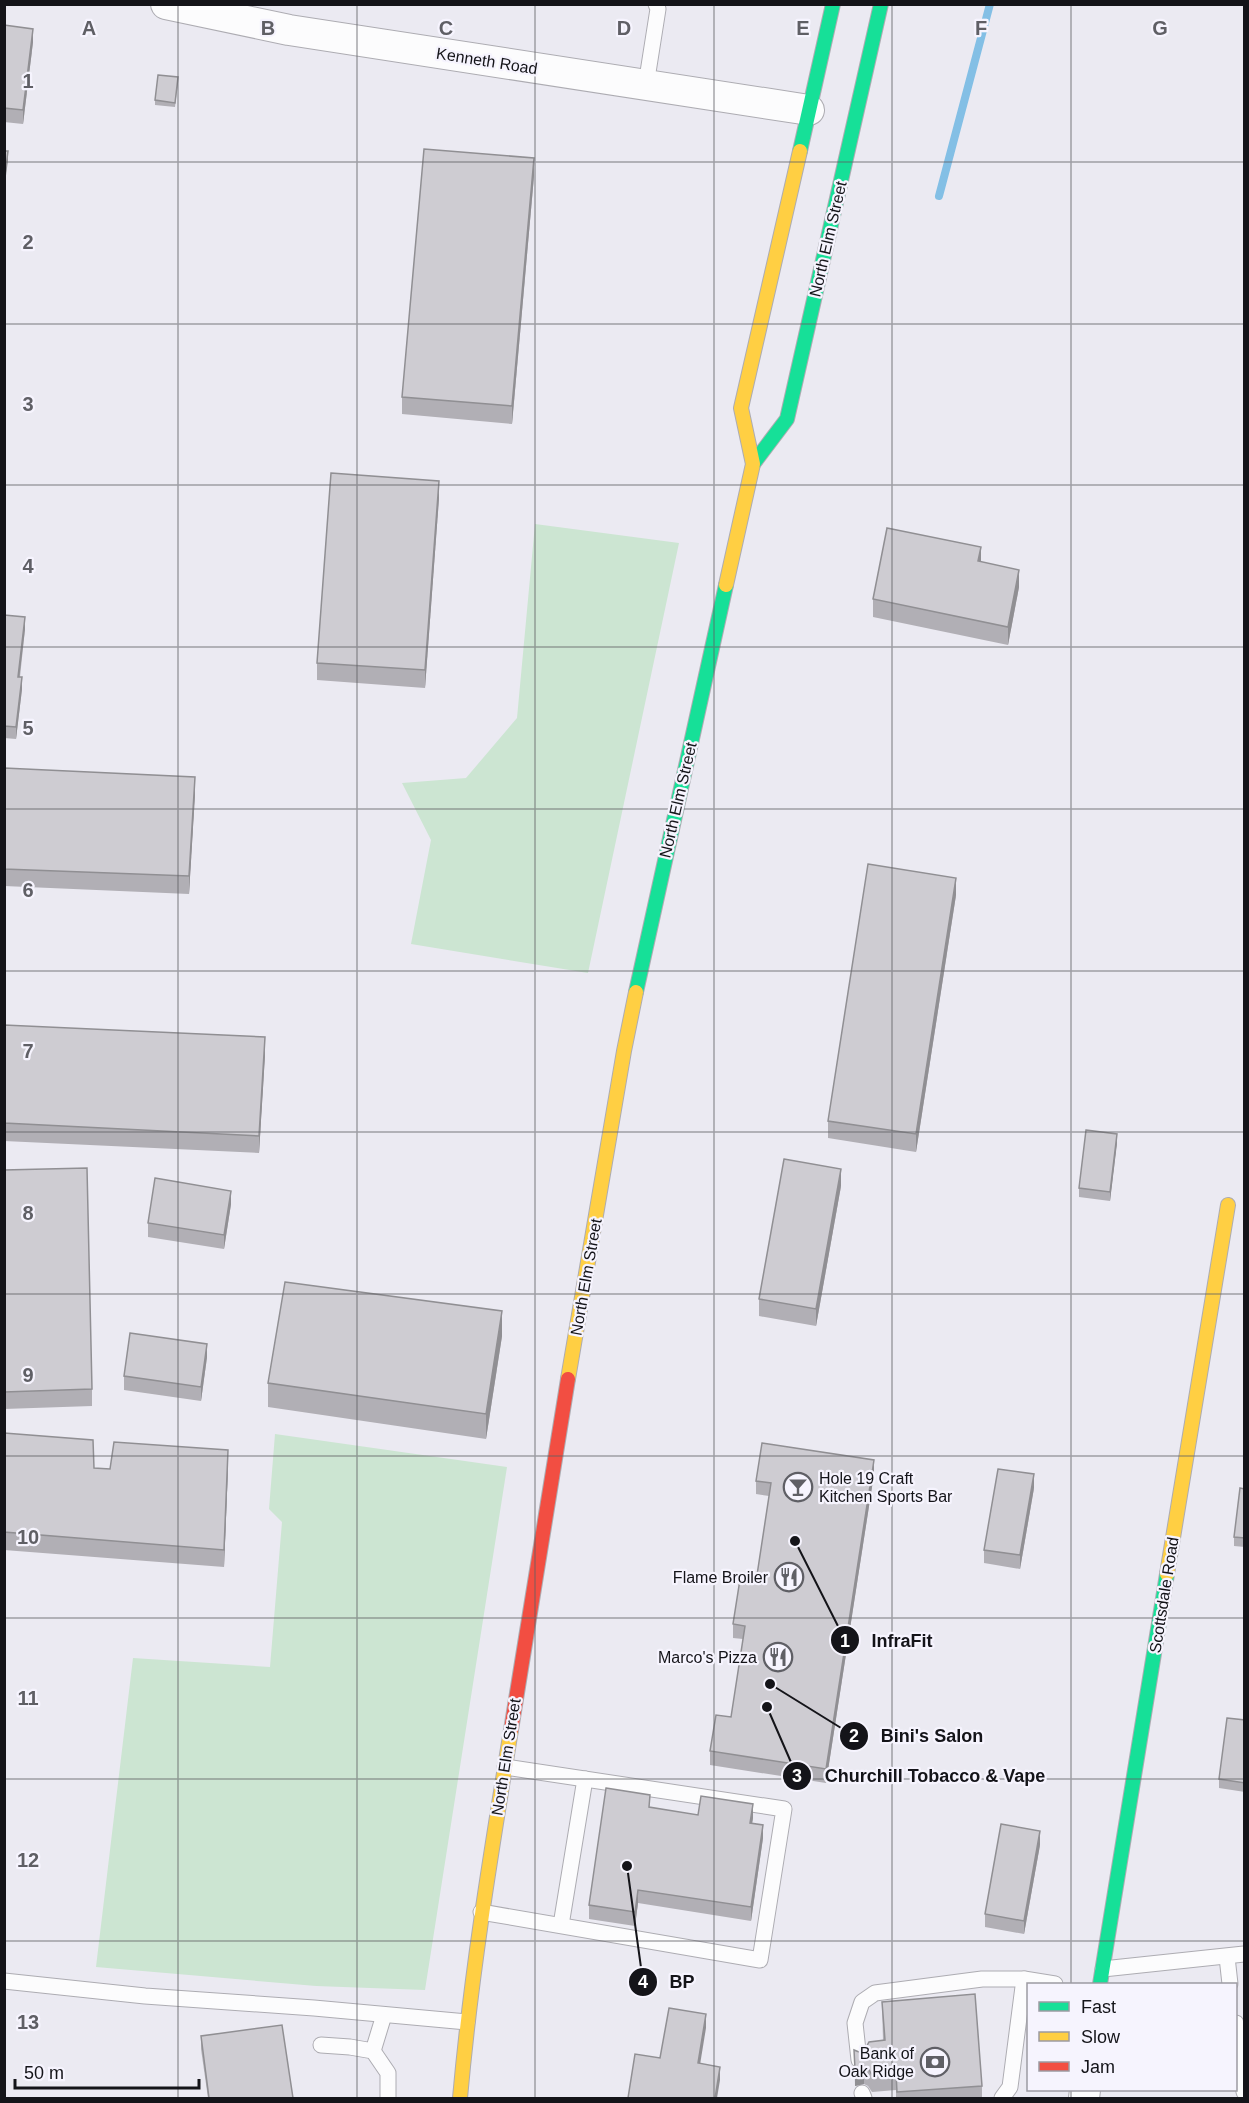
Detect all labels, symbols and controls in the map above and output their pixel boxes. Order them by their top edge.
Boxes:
text: A [82,17,96,39]
text: B [261,17,275,39]
text: C [439,17,453,39]
text: D [617,17,631,39]
text: E [796,17,810,39]
text: F [975,17,987,39]
text: G [1152,17,1168,39]
street label: Kenneth Road [435,45,539,77]
text: 1 [22,70,34,92]
street label: North Elm Street [806,179,850,299]
text: 2 [22,231,34,253]
text: 3 [22,393,34,415]
text: 4 [22,555,34,577]
text: 5 [22,717,34,739]
street label: North Elm Street [656,740,700,860]
text: 6 [22,879,34,901]
text: 7 [22,1040,34,1062]
text: 8 [22,1202,34,1224]
street label: North Elm Street [567,1217,605,1337]
text: 9 [22,1364,34,1386]
place label: Hole 19 Craft Kitchen Sports Bar [819,1470,953,1505]
bar icon: Hole 19 Craft Kitchen Sports Bar [782,1471,814,1503]
text: 10 [17,1526,39,1548]
street label: Scottsdale Road [1146,1536,1182,1654]
restaurant icon: Flame Broiler [773,1561,805,1593]
place label: Flame Broiler [673,1569,769,1586]
callout: InfraFit [830,1622,945,1658]
text: 1 [840,1631,850,1651]
text: InfraFit [872,1631,933,1651]
restaurant icon: Marco's Pizza [762,1641,794,1673]
place label: Marco's Pizza [658,1649,757,1666]
text: 11 [17,1687,39,1709]
street label: North Elm Street [488,1697,524,1817]
callout: Bini's Salon [839,1718,996,1754]
text: 2 [849,1726,859,1746]
text: Bini's Salon [881,1726,983,1746]
callout: Churchill Tobacco & Vape [782,1758,1057,1794]
text: 3 [792,1766,802,1786]
text: Churchill Tobacco & Vape [825,1766,1045,1786]
text: 12 [17,1849,39,1871]
callout: BP [628,1964,707,2000]
text: 4 [638,1972,648,1992]
text: BP [669,1972,695,1992]
legend [1027,1983,1237,2091]
text: Fast [1081,1997,1116,2017]
text: 13 [17,2011,39,2033]
text: Slow [1081,2027,1121,2047]
place label: Bank of Oak Ridge [838,2045,915,2080]
bank icon: Bank of Oak Ridge [919,2046,951,2078]
scale bar [15,2052,200,2090]
text: Jam [1081,2057,1115,2077]
text: 50 m [24,2063,64,2083]

